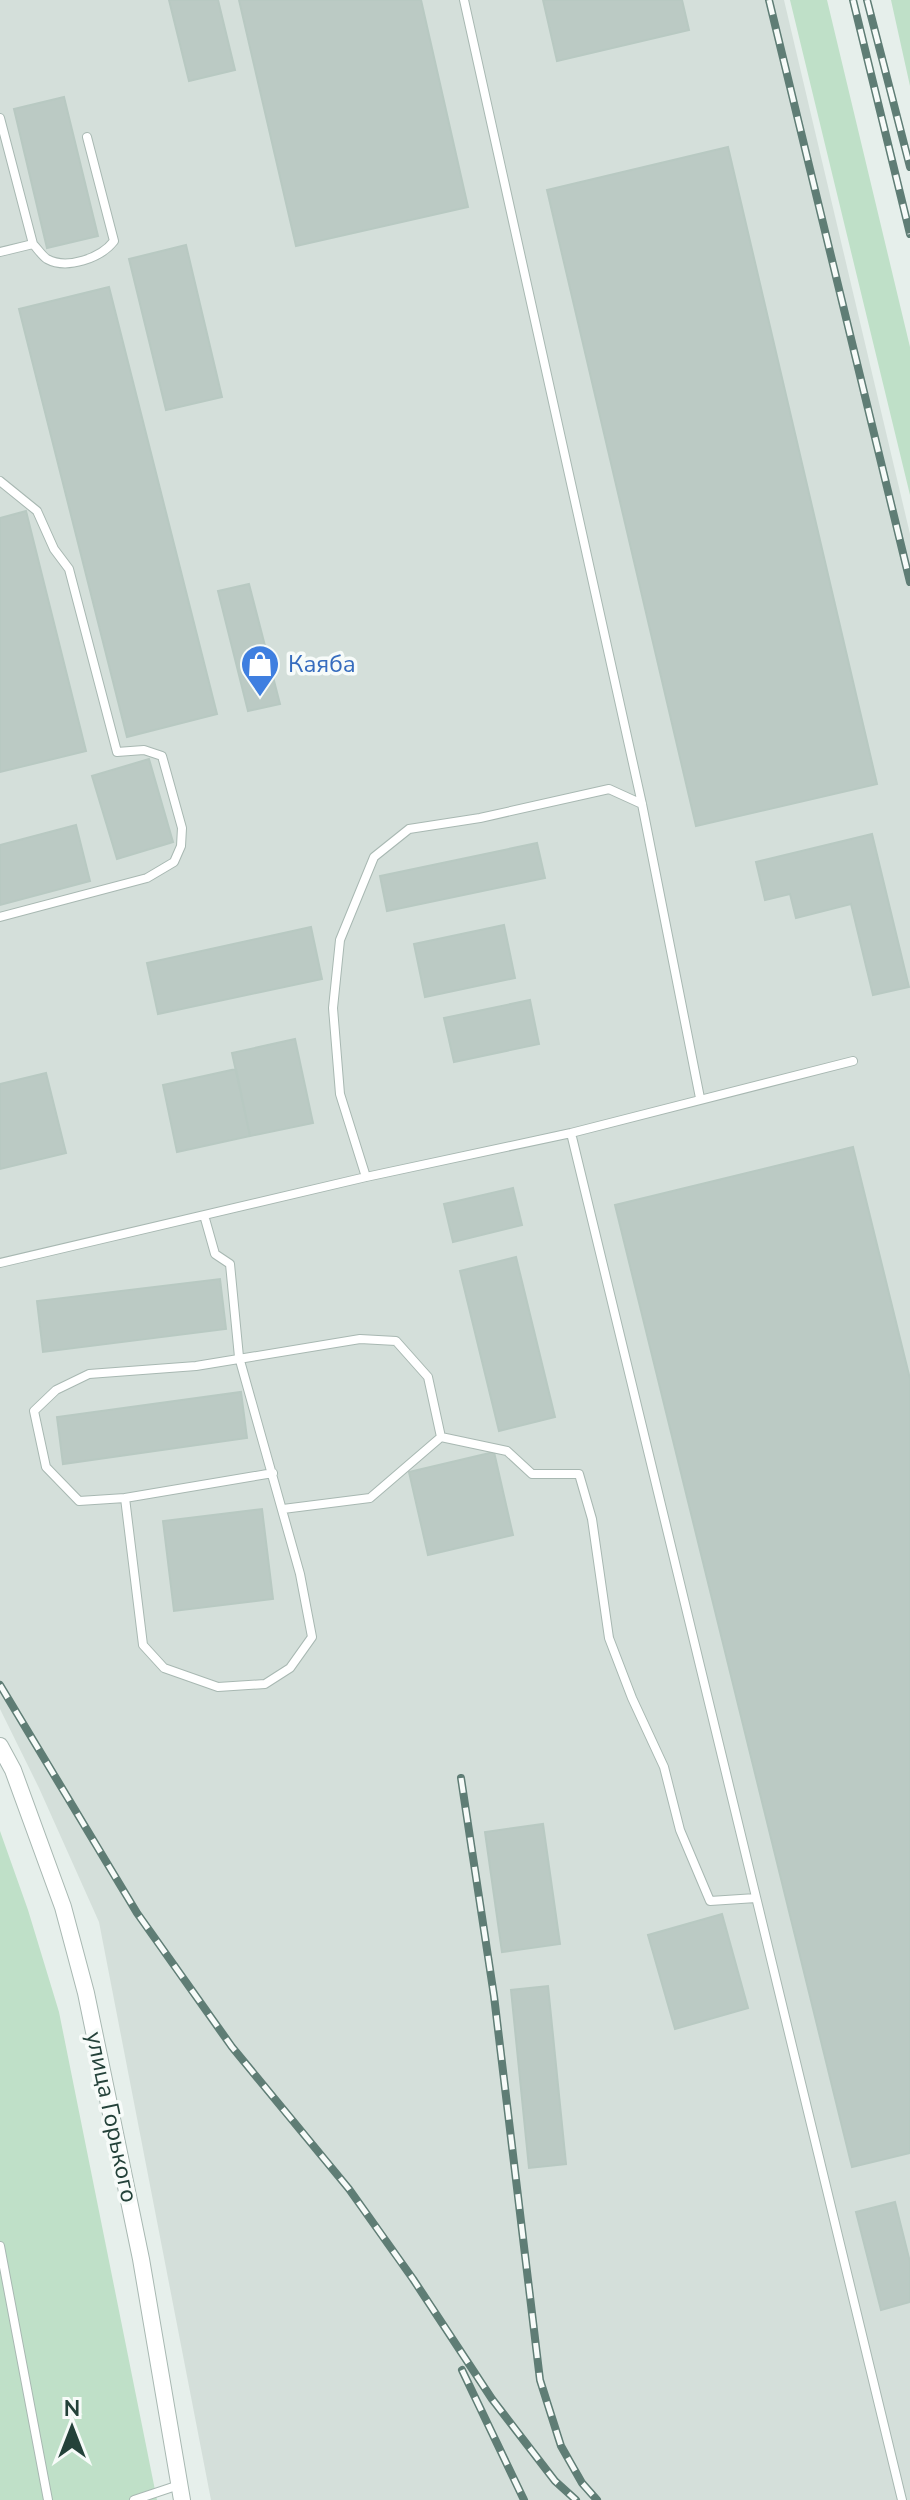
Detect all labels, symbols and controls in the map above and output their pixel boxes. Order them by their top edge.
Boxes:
shop icon: Каяба [239,643,281,698]
place label: Каяба [288,648,356,680]
street label: улица Горького [78,2028,146,2206]
north arrow [32,2388,112,2468]
text: N [64,2394,80,2424]

